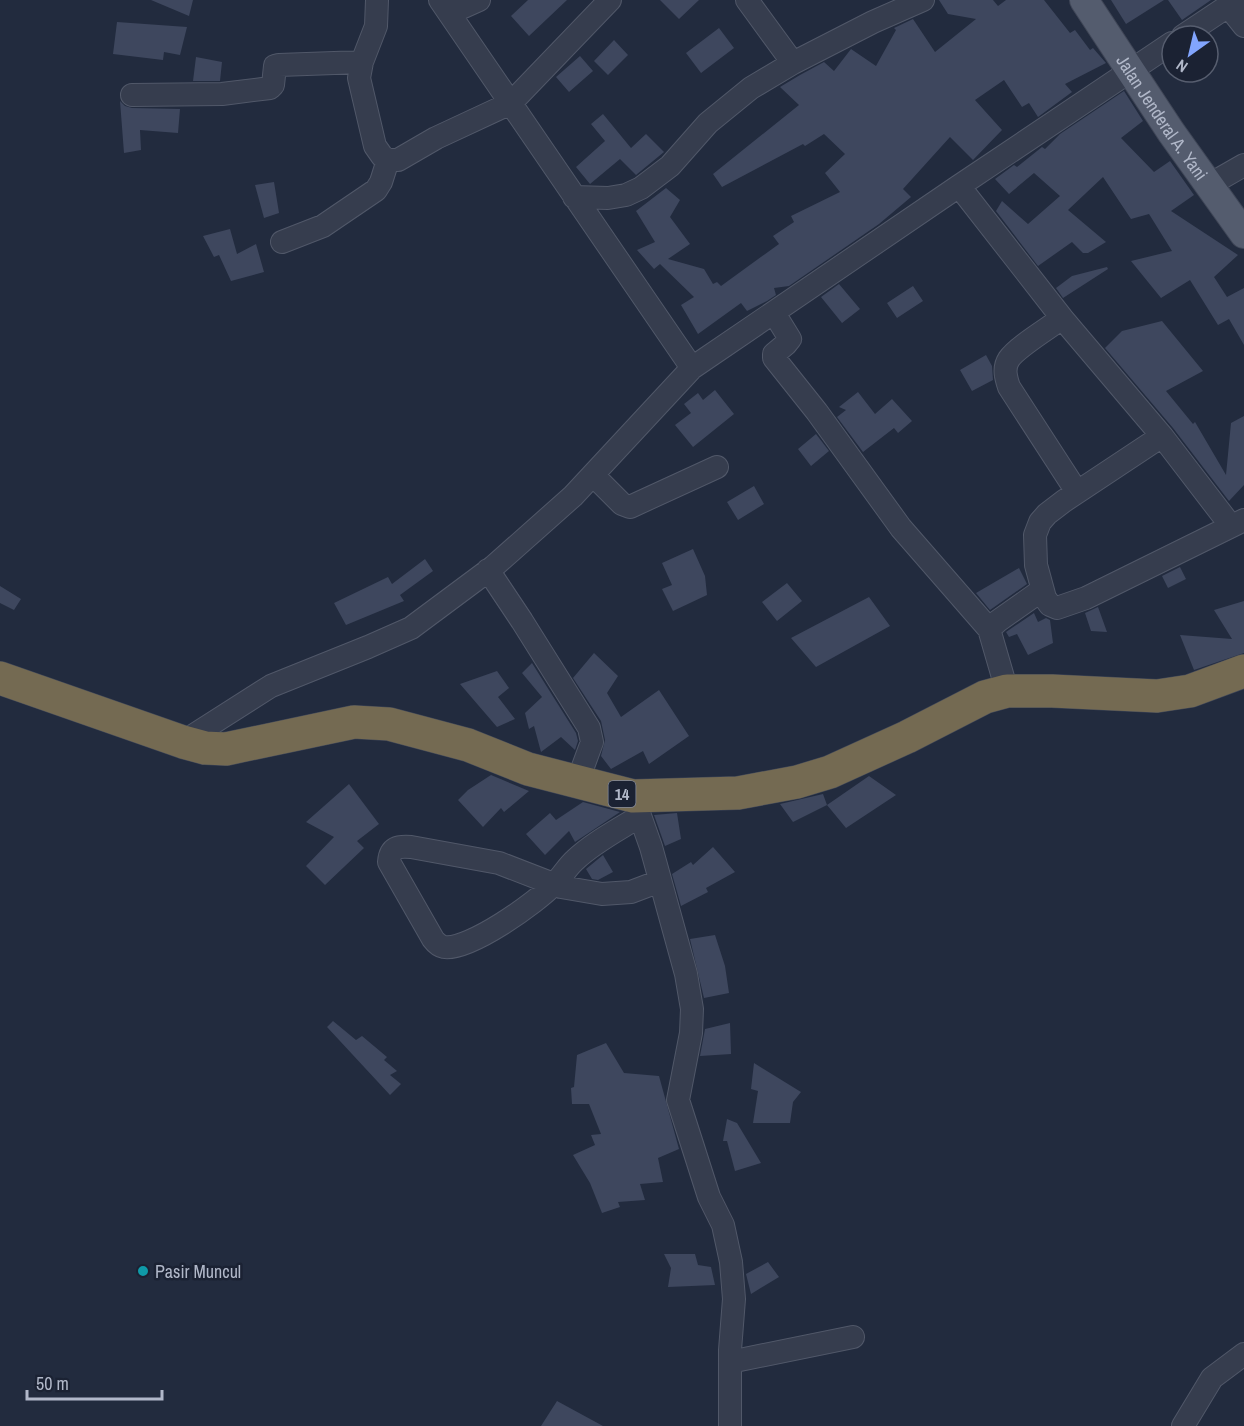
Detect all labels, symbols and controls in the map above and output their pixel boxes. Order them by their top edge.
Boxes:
north arrow [1160,24,1220,84]
street label: Jalan Jenderal A. Yani [1111,50,1214,185]
text: N [1172,55,1192,78]
road number: 14 [608,781,636,807]
place label: Pasir Muncul [155,1259,241,1284]
marker: Pasir Muncul [136,1264,150,1278]
scale bar [27,1363,162,1401]
text: 50 m [36,1371,69,1396]

